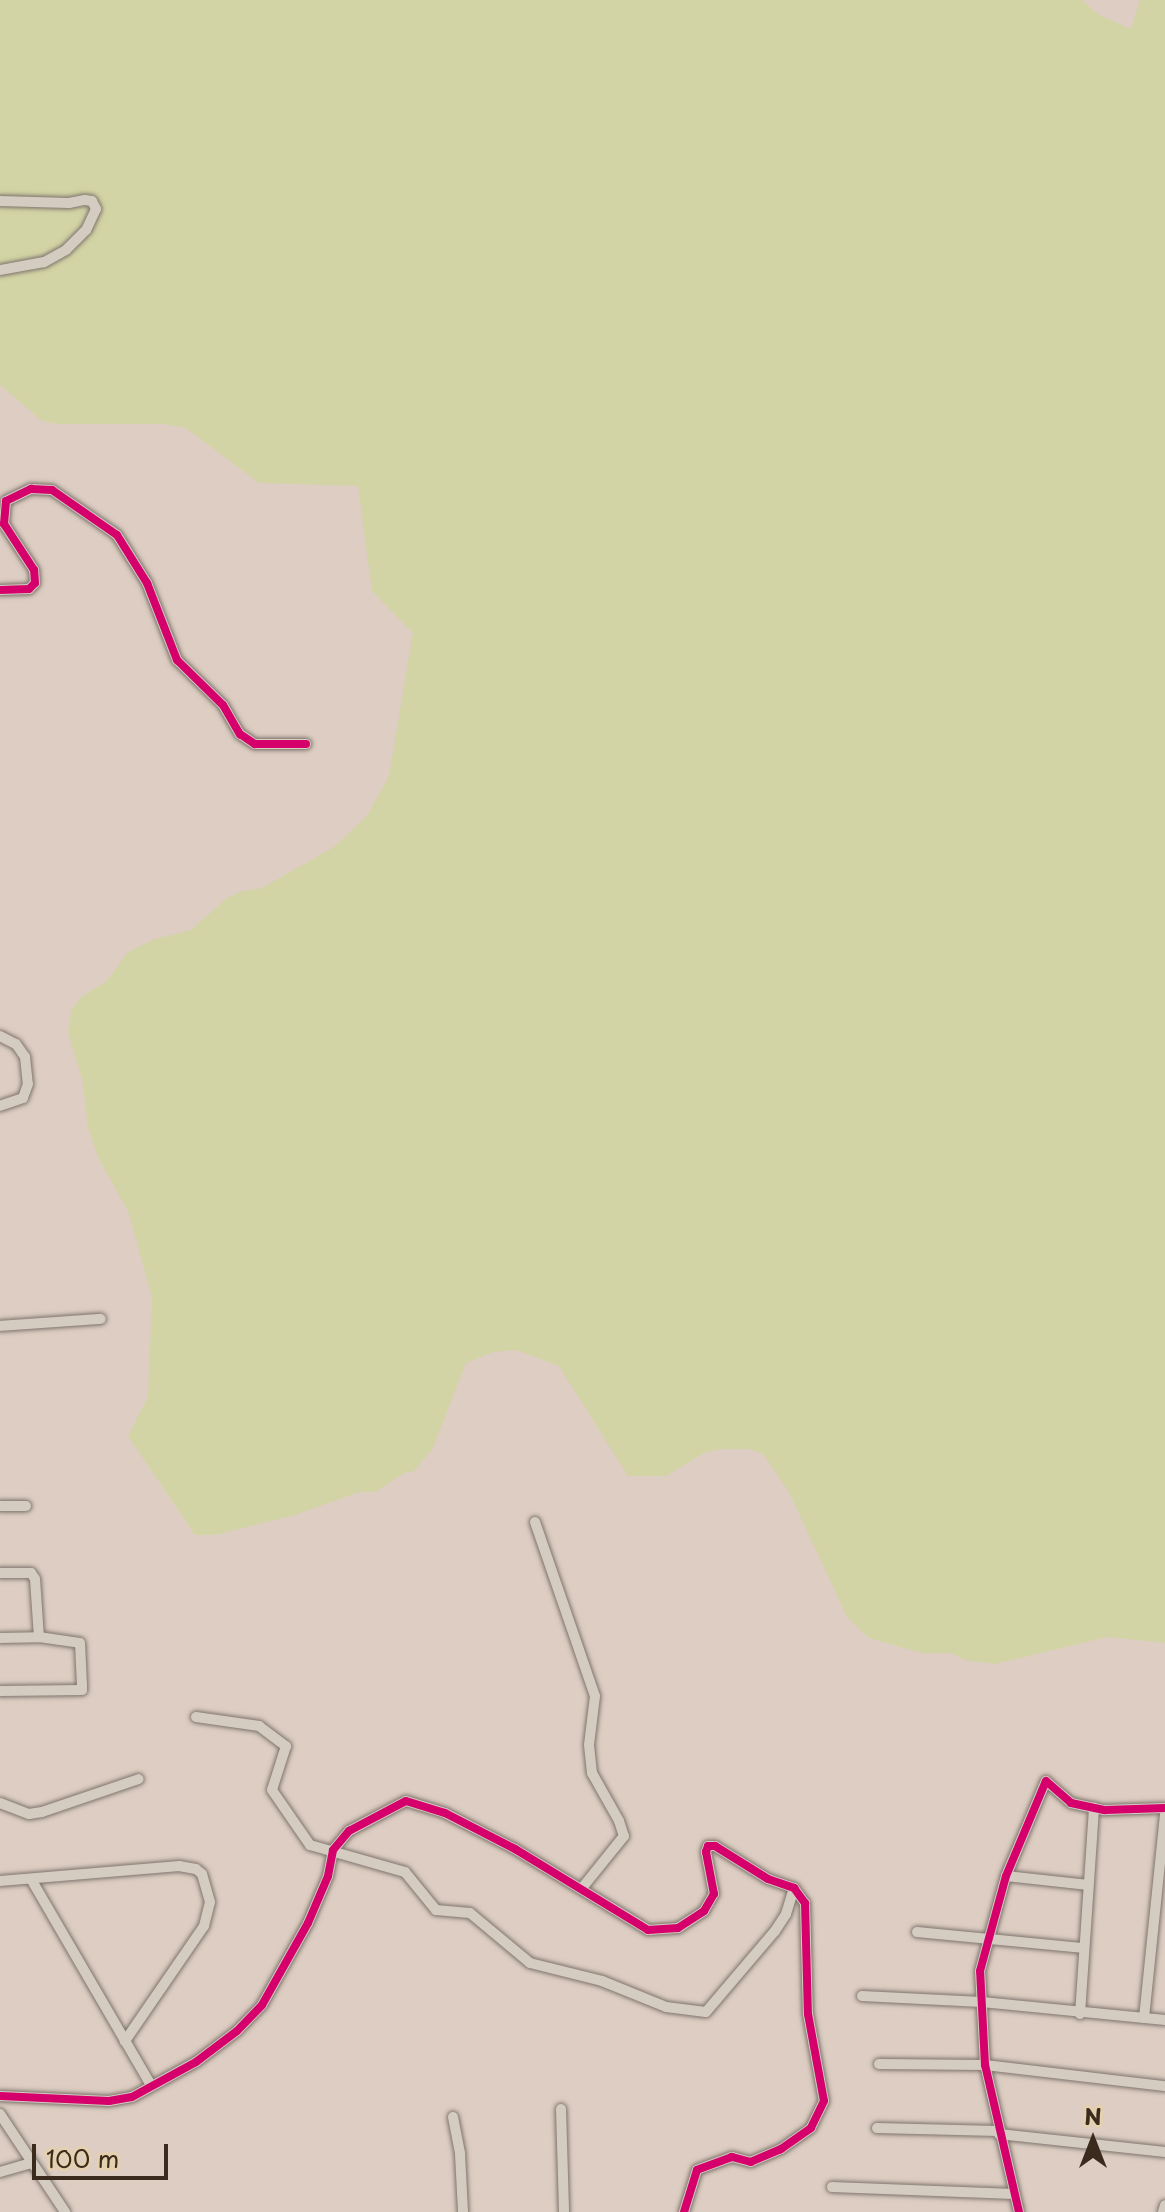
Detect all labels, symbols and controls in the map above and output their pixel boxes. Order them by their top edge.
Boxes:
text: N [1084,2099,1102,2132]
north arrow [1053,2100,1133,2180]
scale bar [36,2128,172,2178]
text: 100 m [46,2140,119,2176]

